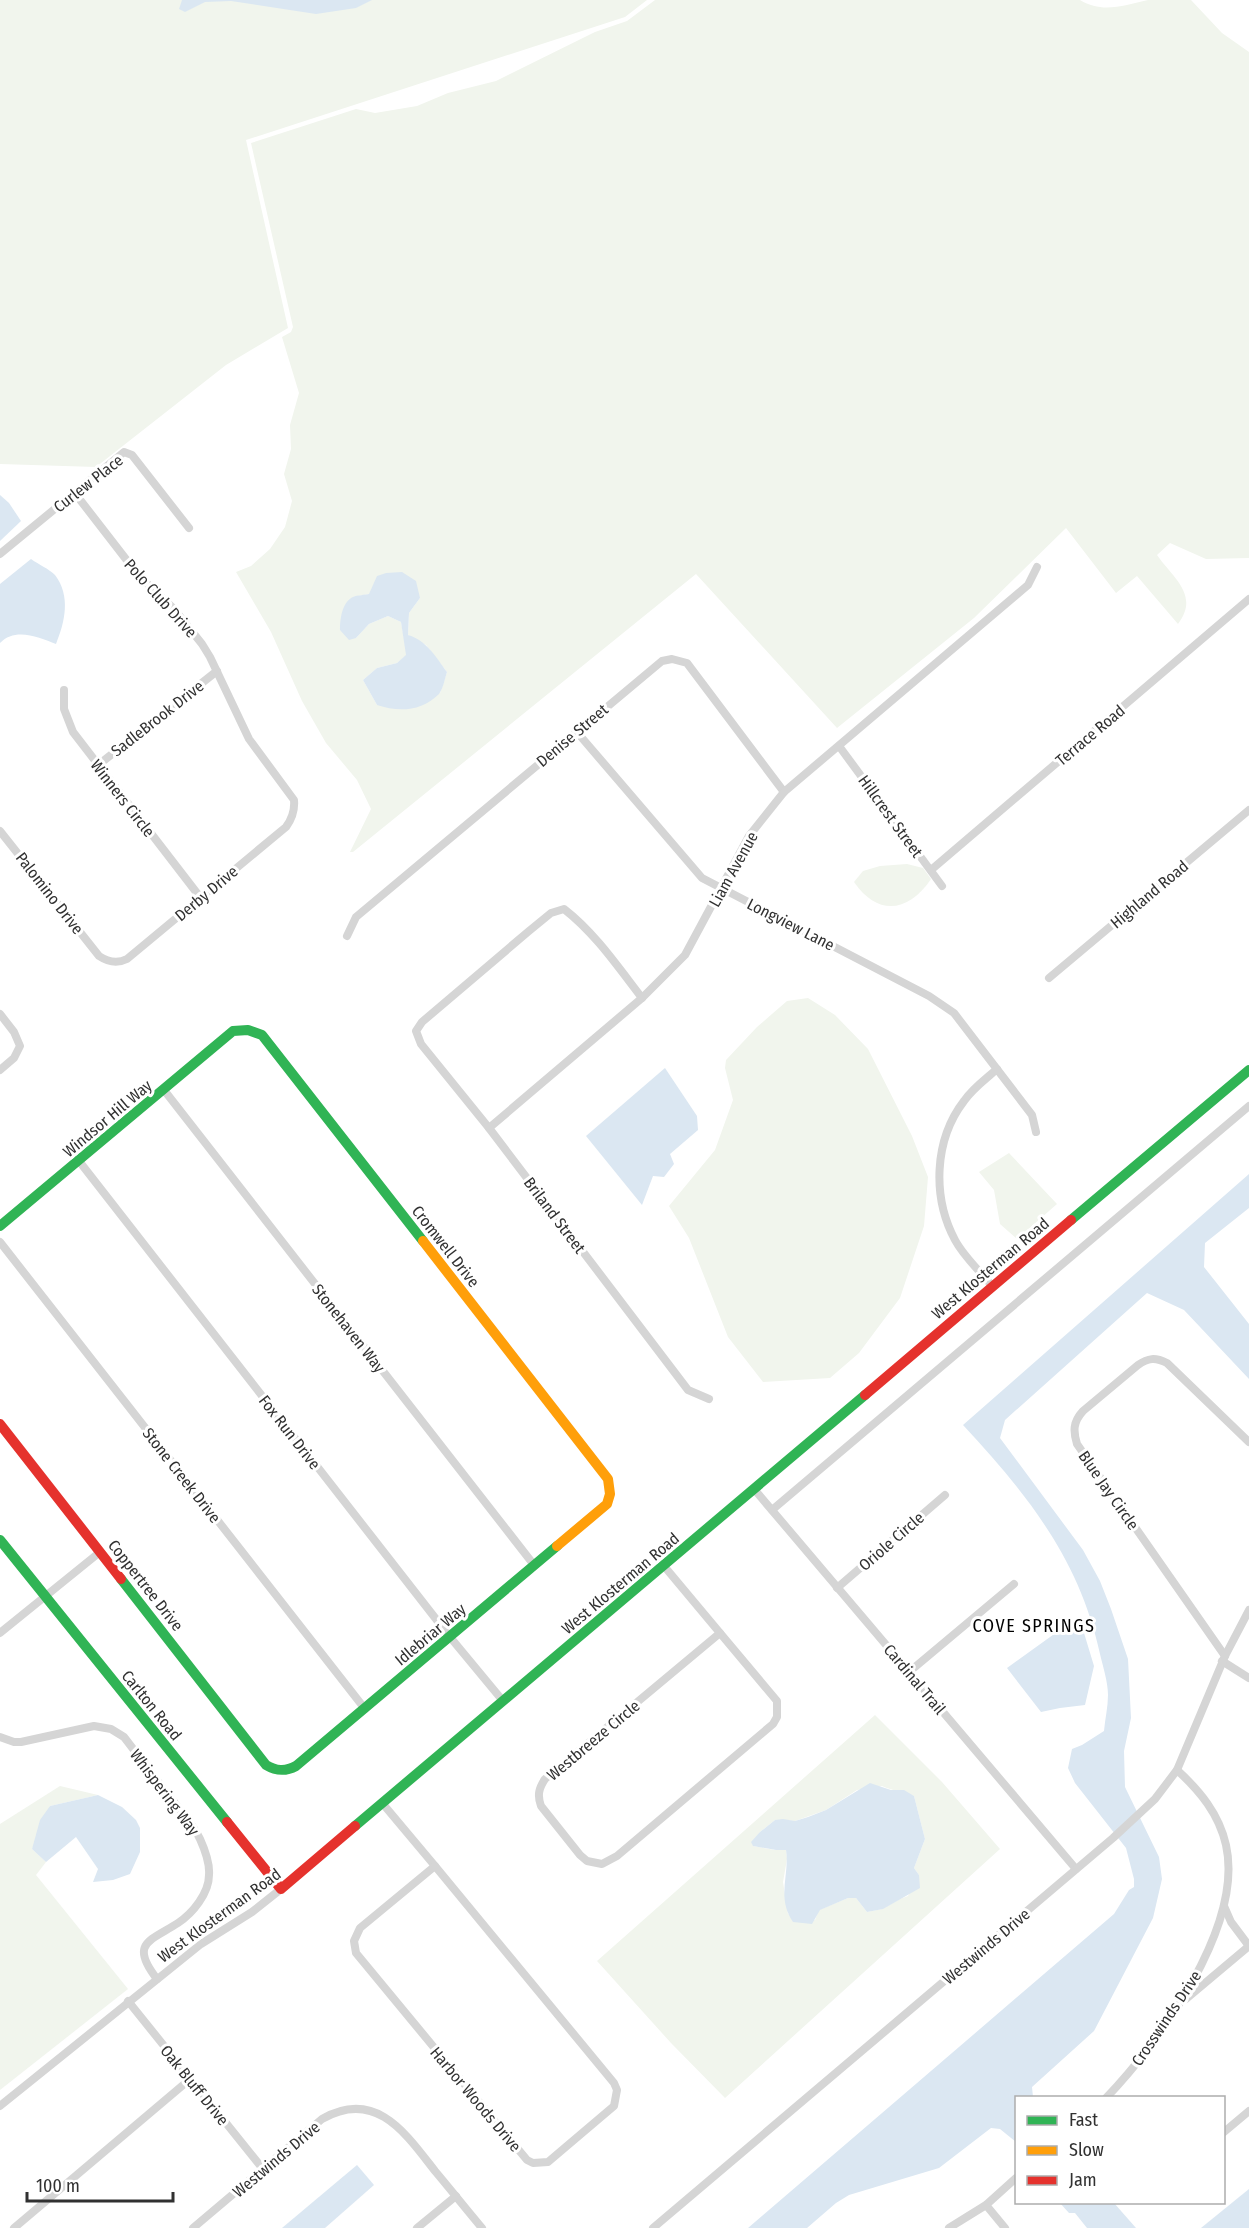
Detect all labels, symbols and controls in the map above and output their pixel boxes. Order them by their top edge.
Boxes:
street label: Curlew Place [50,450,127,516]
street label: Polo Club Drive [120,555,201,642]
street label: SadleBrook Drive [107,676,207,760]
street label: Denise Street [533,699,613,771]
street label: Terrace Road [1052,701,1129,770]
street label: Winners Circle [87,756,159,841]
street label: Hillcrest Street [854,771,927,862]
street label: Liam Avenue [705,828,762,910]
street label: Palomino Drive [12,849,88,938]
street label: Highland Road [1107,856,1192,932]
street label: Derby Drive [171,862,242,925]
street label: Longview Lane [744,894,838,955]
street label: Windsor Hill Way [59,1075,156,1161]
street label: Briland Street [520,1173,590,1258]
street label: Cromwell Drive [408,1202,483,1291]
street label: West Klosterman Road [928,1214,1053,1323]
street label: Stonehaven Way [308,1280,390,1377]
street label: Fox Run Drive [255,1392,324,1473]
street label: Stone Creek Drive [139,1424,225,1527]
street label: Blue Jay Circle [1074,1447,1143,1534]
street label: Oriole Circle [855,1508,928,1575]
street label: West Klosterman Road [558,1529,683,1638]
street label: Coppertree Drive [104,1536,187,1635]
street label: Idlebriar Way [391,1599,470,1669]
district label: COVE SPRINGS [973,1615,1095,1637]
street label: Cardinal Trail [880,1640,949,1718]
street label: Carlton Road [118,1667,186,1744]
street label: Westbreeze Circle [543,1696,644,1785]
street label: Whispering Way [126,1745,204,1840]
street label: West Klosterman Road [154,1864,285,1966]
street label: Westwinds Drive [939,1904,1034,1988]
street label: Crosswinds Drive [1128,1967,1205,2070]
street label: Oak Bluff Drive [156,2041,233,2129]
street label: Harbor Woods Drive [426,2043,525,2156]
legend [1015,2096,1225,2204]
text: Fast [1069,2109,1098,2131]
street label: Westwinds Drive [229,2117,324,2201]
text: Slow [1069,2139,1104,2161]
scale bar [27,2165,172,2203]
text: Jam [1069,2169,1097,2191]
text: 100 m [36,2175,80,2197]

